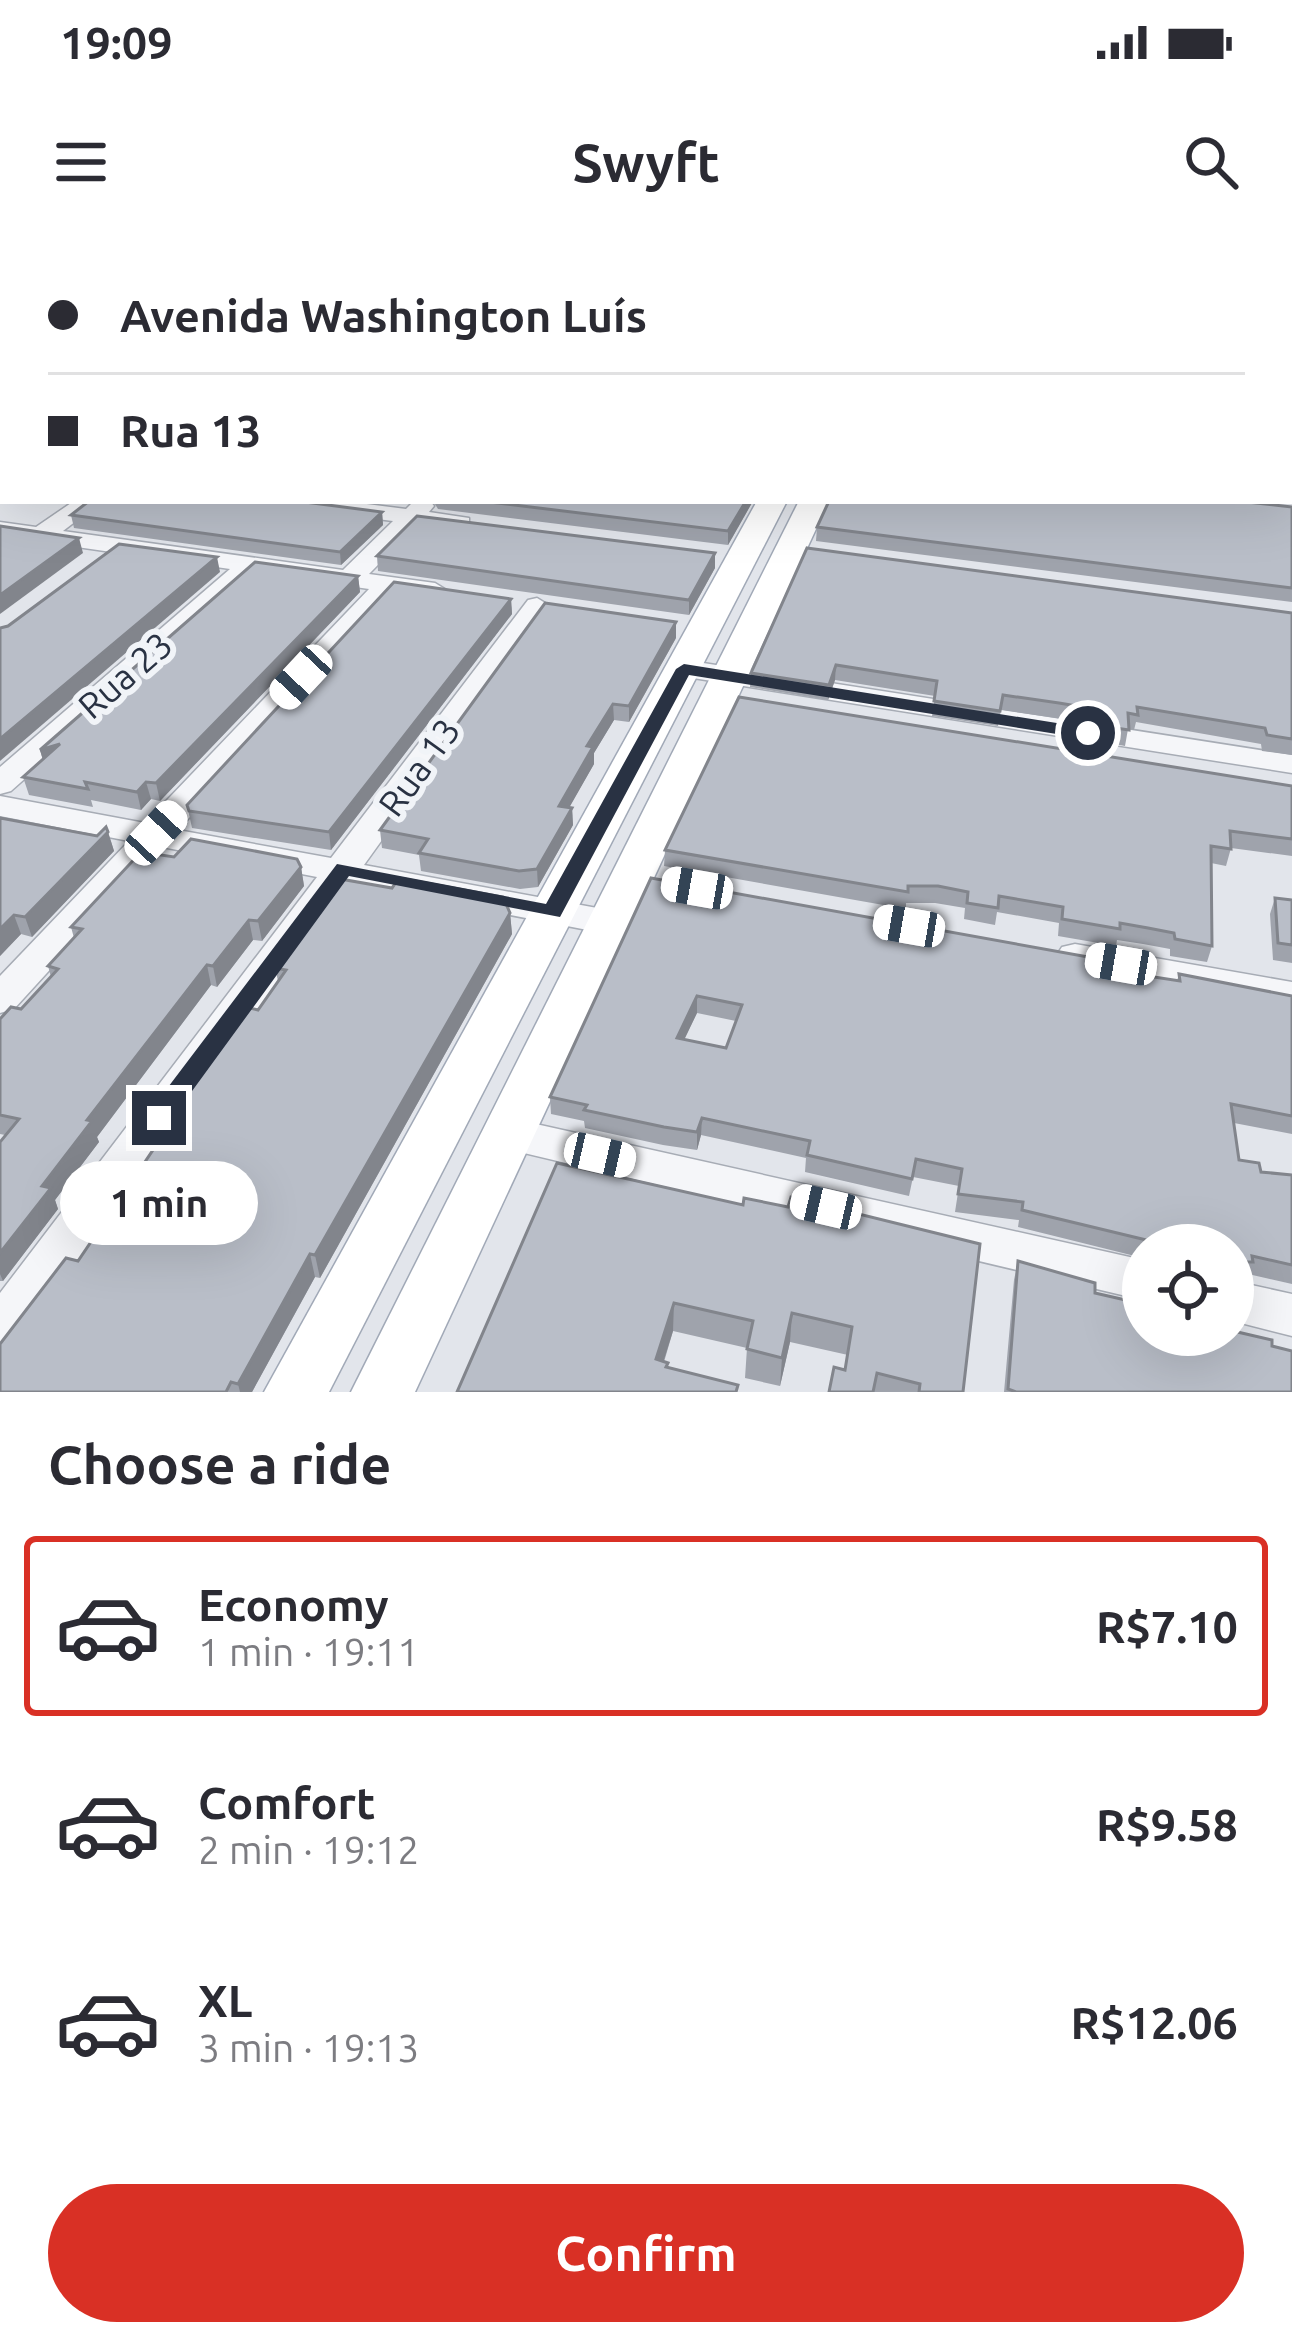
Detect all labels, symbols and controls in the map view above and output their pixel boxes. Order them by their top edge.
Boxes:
text: 19:09 [60,17,173,68]
icon: menu [48,129,114,195]
icon: search [1178,129,1244,195]
text: Swyft [572,132,720,192]
text: Avenida Washington Luís [120,290,647,341]
text: Rua 13 [120,405,261,456]
street label: Rua 23 [70,623,180,726]
car [263,638,339,716]
route start [1061,706,1115,760]
street label: Rua 13 [370,710,468,823]
car [118,794,194,872]
car [658,864,736,912]
car [870,902,948,950]
car [1082,940,1160,988]
route end [132,1091,186,1145]
car [561,1129,639,1181]
callout: 1 min [60,1160,258,1244]
text: 1 min [110,1181,208,1224]
car [787,1181,865,1233]
map controls [1122,1224,1254,1356]
button: locate [1122,1224,1254,1356]
text: Choose a ride [48,1434,391,1494]
icon: car [54,1572,162,1680]
text: Economy [198,1579,389,1630]
text: R$7.10 [1096,1601,1238,1652]
text: 1 min · 19:11 [198,1630,419,1673]
icon: car [54,1770,162,1878]
text: Comfort [198,1777,375,1828]
text: R$9.58 [1096,1799,1238,1850]
text: 2 min · 19:12 [198,1828,419,1871]
icon: car [54,1968,162,2076]
text: XL [198,1975,252,2026]
text: R$12.06 [1071,1997,1238,2048]
text: 3 min · 19:13 [198,2026,419,2069]
button: Confirm [48,2184,1244,2322]

